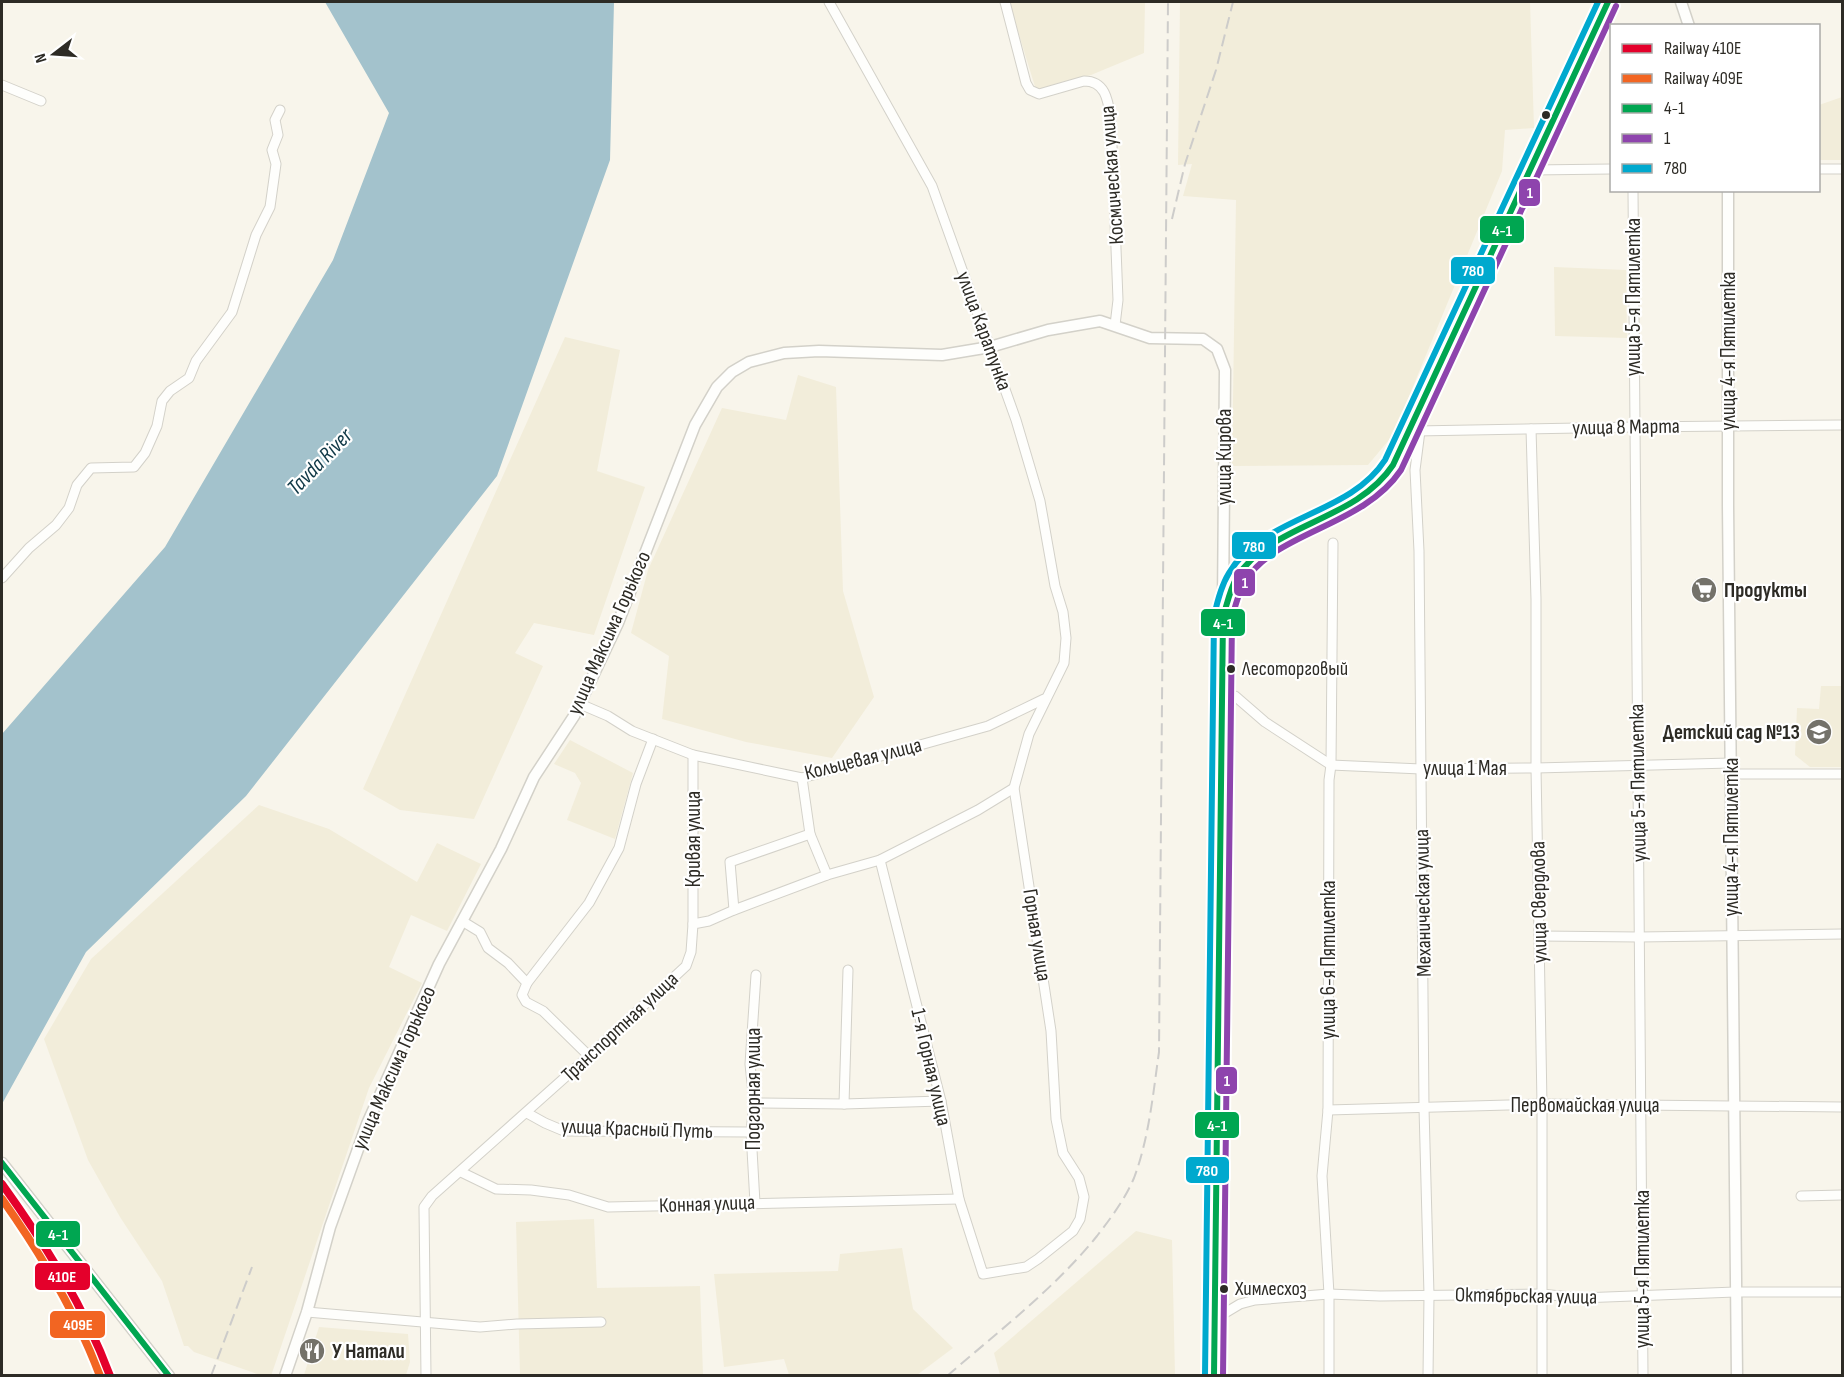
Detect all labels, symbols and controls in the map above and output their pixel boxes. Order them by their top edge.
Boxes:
north arrow [24,24,84,84]
legend [1610,24,1820,192]
text: Railway 410E [1664,38,1742,59]
text: N [31,51,51,65]
text: Railway 409E [1664,68,1743,89]
text: 4-1 [1664,98,1685,119]
street label: Космическая улица [1095,105,1129,245]
unlabelled marker [1540,109,1552,121]
text: 1 [1664,128,1671,149]
text: 780 [1664,158,1687,179]
line badge: 1 [1518,178,1541,207]
text: 1 [1527,184,1534,203]
line badge: 4-1 [1479,215,1525,244]
street label: улица 5-я Пятилетка [1621,218,1646,376]
text: 4-1 [1492,222,1513,241]
line badge: 780 [1450,256,1496,285]
text: 780 [1462,262,1484,281]
street label: улица Каратунка [951,268,1017,394]
street label: улица 4-я Пятилетка [1716,272,1741,430]
street label: улица Кирова [1212,409,1237,505]
street label: улица 8 Марта [1572,414,1680,440]
water label: Tavda River [282,422,359,501]
line badge: 780 [1231,531,1277,560]
text: 780 [1243,538,1265,557]
street label: улица Максима Горького [562,547,656,719]
line badge: 1 [1233,568,1256,597]
text: 1 [1242,574,1249,593]
supermarket icon: Продукты [1689,575,1719,605]
place label: Продукты [1724,578,1807,603]
line badge: 4-1 [1200,608,1246,637]
text: 4-1 [1213,615,1234,634]
place label: Лесоторговый [1241,657,1348,681]
marker: Лесоторговый [1225,663,1237,675]
street label: улица 5-я Пятилетка [1624,704,1652,862]
school or university icon: Детский сад №13 [1804,717,1834,747]
place label: Детский сад №13 [1663,720,1800,745]
street label: Кольцевая улица [802,732,924,786]
street label: улица 1 Мая [1423,756,1507,781]
street label: улица 4-я Пятилетка [1719,758,1744,916]
street label: Кривая улица [681,791,706,887]
street label: Механическая улица [1409,829,1437,977]
street label: улица Свердлова [1525,841,1553,963]
street label: улица 6-я Пятилетка [1316,880,1341,1040]
street label: Горная улица [1017,887,1057,983]
street label: Транспортная улица [557,967,683,1087]
street label: улица Максима Горького [347,982,441,1154]
street label: 1-я Горная улица [905,1006,957,1128]
street label: Подгорная улица [741,1028,766,1150]
line badge: 1 [1215,1066,1238,1095]
text: 1 [1224,1072,1231,1091]
street label: Первомайская улица [1510,1093,1660,1118]
line badge: 4-1 [1194,1111,1240,1139]
street label: улица Красный Путь [561,1114,713,1144]
text: 4-1 [1207,1117,1228,1136]
line badge: 780 [1185,1156,1230,1184]
text: 780 [1196,1162,1218,1181]
street label: Конная улица [659,1190,755,1218]
street label: улица 5-я Пятилетка [1630,1190,1655,1348]
line badge: 4-1 [35,1220,81,1248]
text: 4-1 [48,1226,69,1245]
line badge: 410E [34,1262,91,1291]
text: 410E [48,1268,76,1287]
place label: Химлесхоз [1234,1277,1307,1301]
street label: Октябрьская улица [1455,1282,1597,1310]
marker: Химлесхоз [1218,1283,1230,1295]
line badge: 409E [49,1310,106,1339]
text: 409E [63,1316,93,1335]
restaurant icon: У Натали [297,1336,327,1366]
place label: У Натали [332,1339,405,1364]

